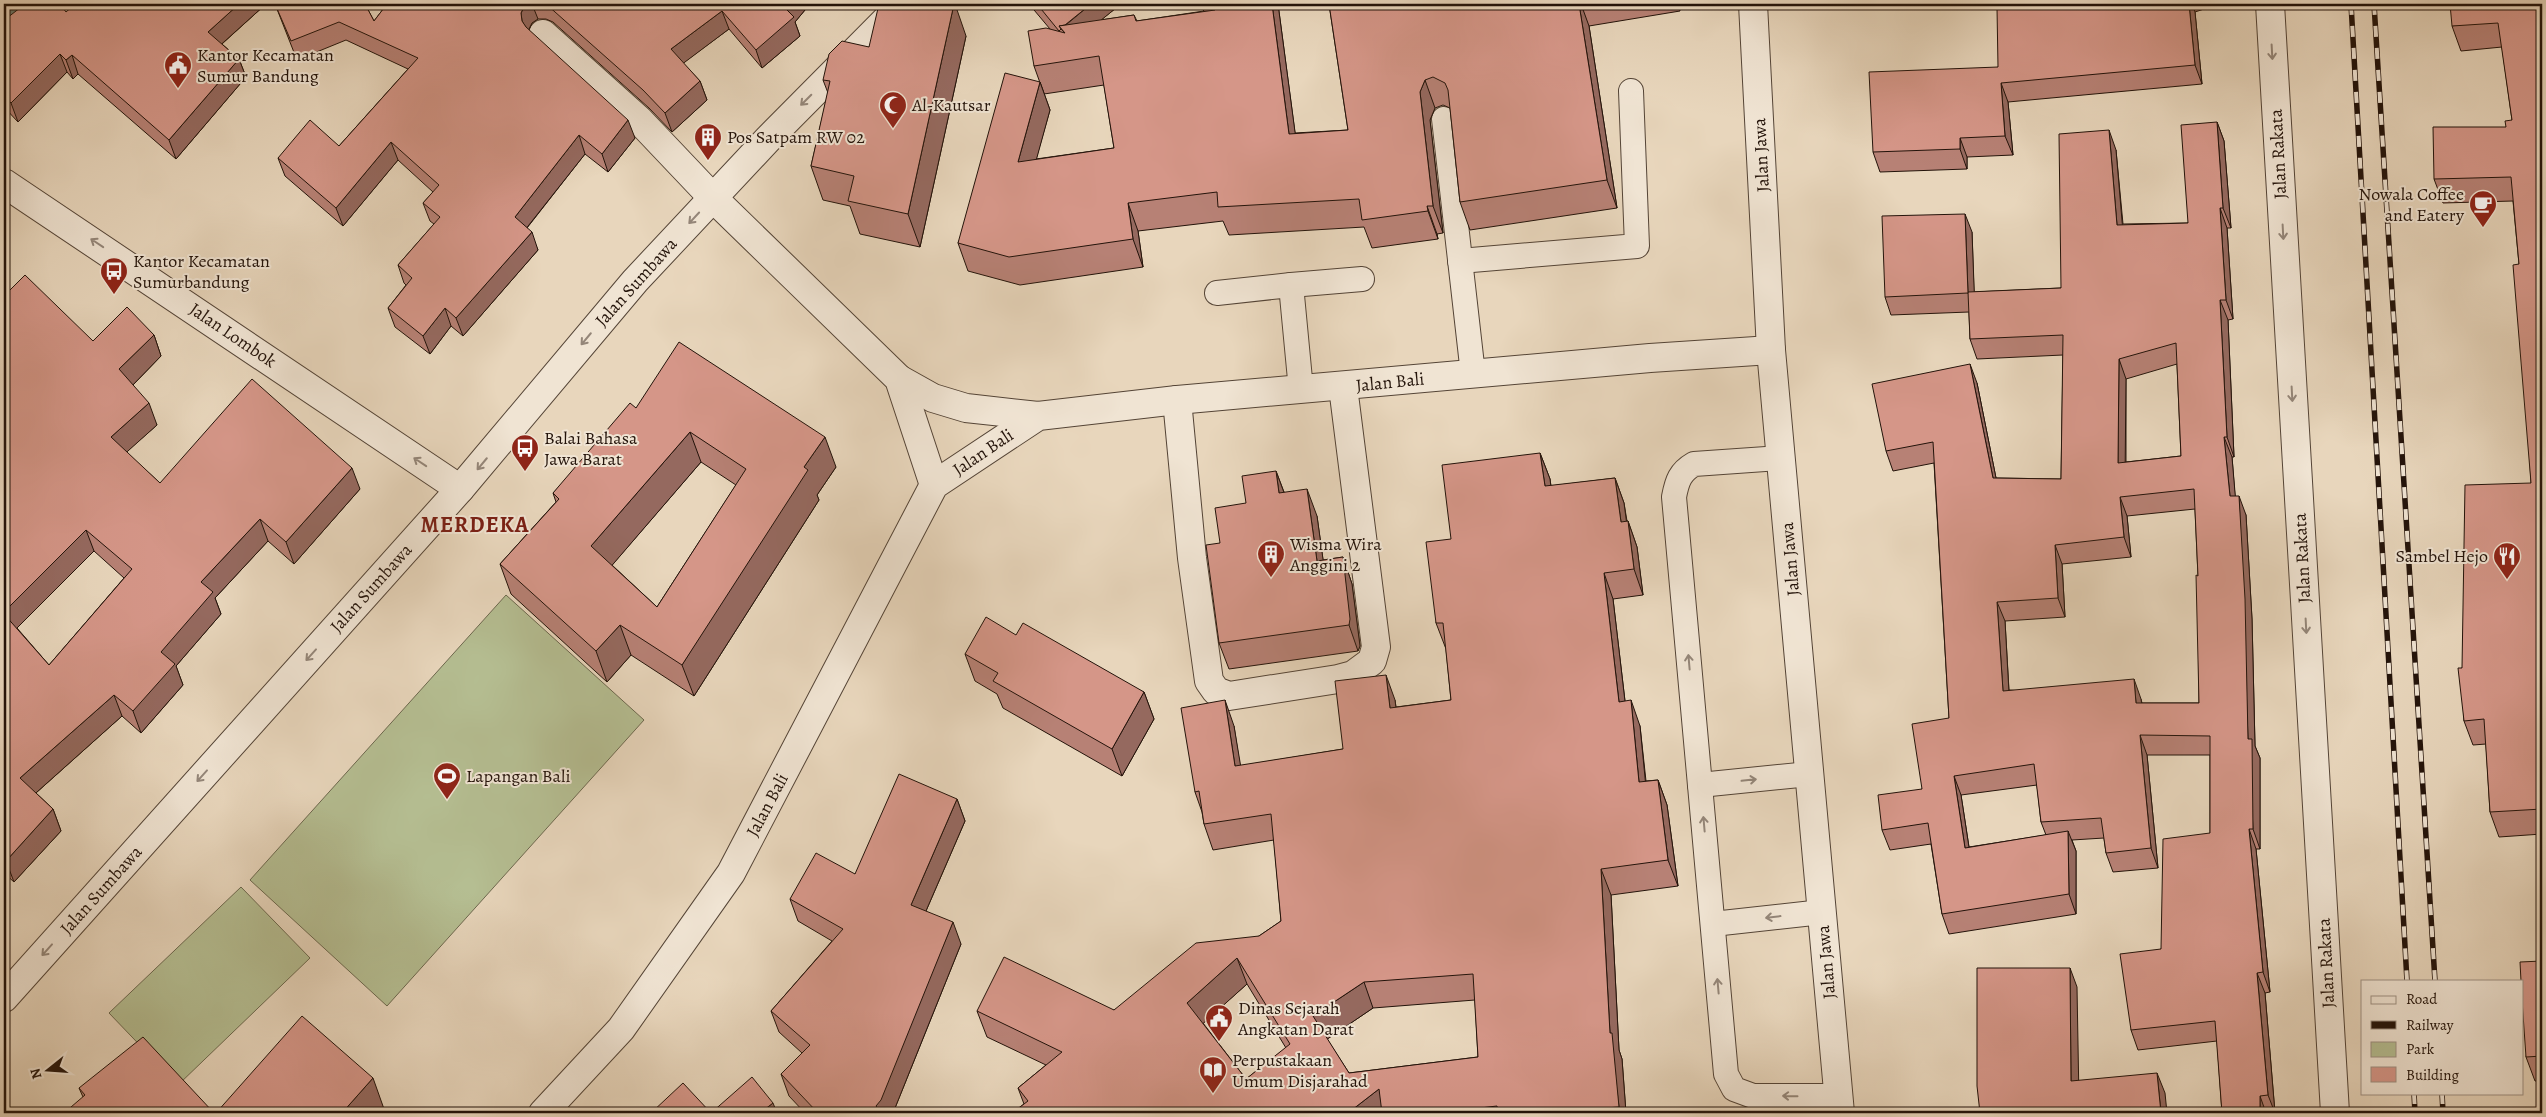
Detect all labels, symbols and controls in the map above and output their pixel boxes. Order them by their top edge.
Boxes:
place label: Kantor Kecamatan Sumur Bandung [197,43,334,88]
one-way arrow [2268,44,2277,60]
public building icon: Kantor Kecamatan Sumur Bandung [163,50,193,89]
mosque icon: Al-Kautsar [878,90,908,129]
place label: Al-Kautsar [911,93,991,117]
one-way arrow [800,94,812,107]
street label: Jalan Rakata [2264,108,2292,200]
street label: Jalan Jawa [1747,117,1775,193]
building icon: Pos Satpam RW 02 [693,122,723,161]
place label: Pos Satpam RW 02 [727,125,865,149]
place label: Nowala Coffee and Eatery [2359,182,2465,227]
cafe icon: Nowala Coffee and Eatery [2468,189,2498,228]
one-way arrow [688,212,700,225]
one-way arrow [2278,224,2287,240]
street label: Jalan Sumbawa [590,232,683,332]
one-way arrow [90,238,104,248]
place label: Kantor Kecamatan Sumurbandung [133,249,270,294]
bus stop icon: Kantor Kecamatan Sumurbandung [99,256,129,295]
street label: Jalan Lombok [185,297,281,373]
one-way arrow [580,333,592,346]
street label: Jalan Bali [1355,366,1425,398]
one-way arrow [2288,386,2297,402]
street label: Jalan Bali [948,423,1018,481]
place label: Balai Bahasa Jawa Barat [544,426,638,471]
bus stop icon: Balai Bahasa Jawa Barat [510,433,540,472]
one-way arrow [413,457,427,467]
one-way arrow [476,457,487,470]
district label: MERDEKA [420,510,530,540]
street label: Jalan Rakata [2288,512,2316,604]
street label: Jalan Jawa [1775,520,1805,597]
place label: Wisma Wira Anggini 2 [1289,532,1382,577]
street label: Jalan Sumbawa [325,538,418,638]
building icon: Wisma Wira Anggini 2 [1256,539,1286,578]
restaurant icon: Sambel Hejo [2492,541,2522,580]
place label: Sambel Hejo [2396,544,2488,568]
one-way arrow [2302,618,2311,634]
one-way arrow [305,649,317,662]
one-way arrow [1684,655,1694,671]
sports icon: Lapangan Bali [432,761,462,800]
place label: Lapangan Bali [466,764,570,788]
street label: Jalan Bali [740,769,794,841]
one-way arrow [197,770,208,783]
one-way arrow [1740,775,1756,785]
one-way arrow [1699,816,1708,832]
street label: Jalan Sumbawa [55,840,148,940]
one-way arrow [1766,912,1782,922]
street label: Jalan Rakata [2312,917,2340,1009]
street label: Jalan Jawa [1811,923,1841,1000]
one-way arrow [41,943,53,956]
one-way arrow [1713,978,1723,994]
legend [2361,980,2524,1094]
text: Road [2406,989,2438,1009]
place label: Dinas Sejarah Angkatan Darat [1237,996,1354,1041]
public building icon: Dinas Sejarah Angkatan Darat [1204,1003,1234,1042]
text: Railway [2406,1015,2454,1035]
text: Park [2406,1039,2435,1059]
north arrow [22,1044,72,1094]
place label: Perpustakaan Umum Disjarahad [1232,1048,1368,1093]
library icon: Perpustakaan Umum Disjarahad [1198,1055,1228,1094]
text: Building [2406,1065,2459,1085]
text: N [25,1066,47,1081]
one-way arrow [1782,1092,1798,1101]

